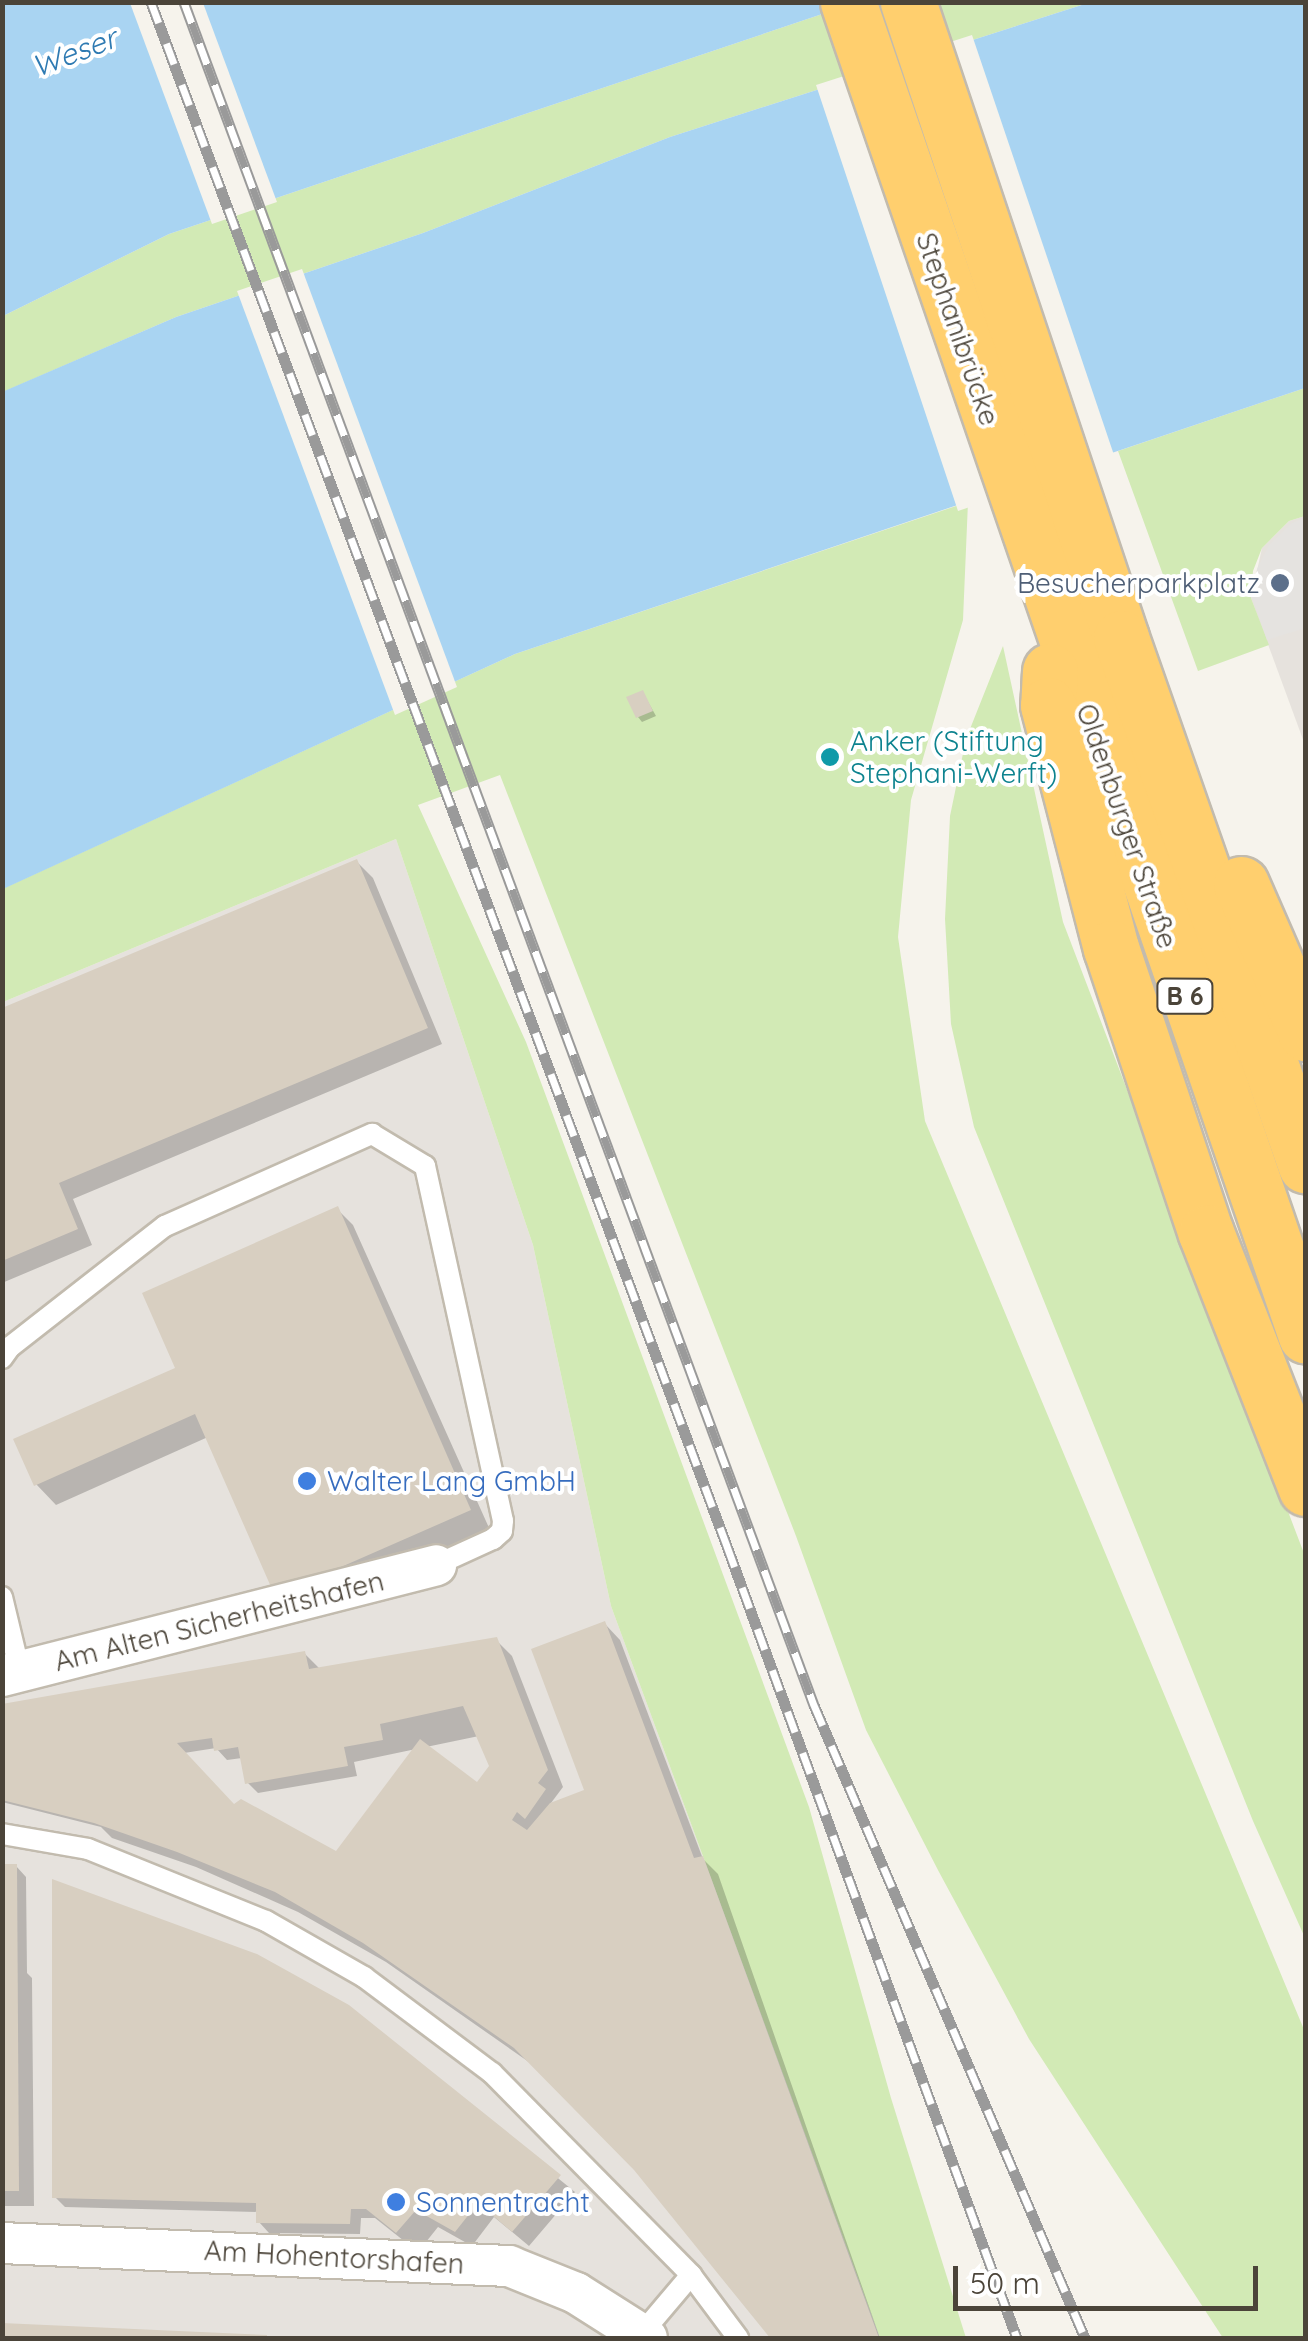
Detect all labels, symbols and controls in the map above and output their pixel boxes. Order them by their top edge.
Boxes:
water label: Weser [26,19,122,85]
street label: Stephanibrücke [909,228,1007,430]
place label: Besucherparkplatz [1017,566,1260,600]
marker: Besucherparkplatz [1269,572,1291,594]
street label: Oldenburger Straße [1069,699,1185,953]
place label: Anker (Stiftung Stephani-Werft) [850,724,1057,790]
marker: Anker (Stiftung Stephani-Werft) [819,746,841,768]
road number: B 6 [1155,976,1215,1016]
place label: Walter Lang GmbH [327,1464,576,1498]
marker: Walter Lang GmbH [296,1470,318,1492]
street label: Am Alten Sicherheitshafen [51,1564,387,1678]
place label: Sonnentracht [416,2185,590,2219]
marker: Sonnentracht [385,2191,407,2213]
street label: Am Hohentorshafen [203,2233,465,2281]
scale bar [958,2246,1263,2308]
text: 50 m [970,2264,1040,2302]

